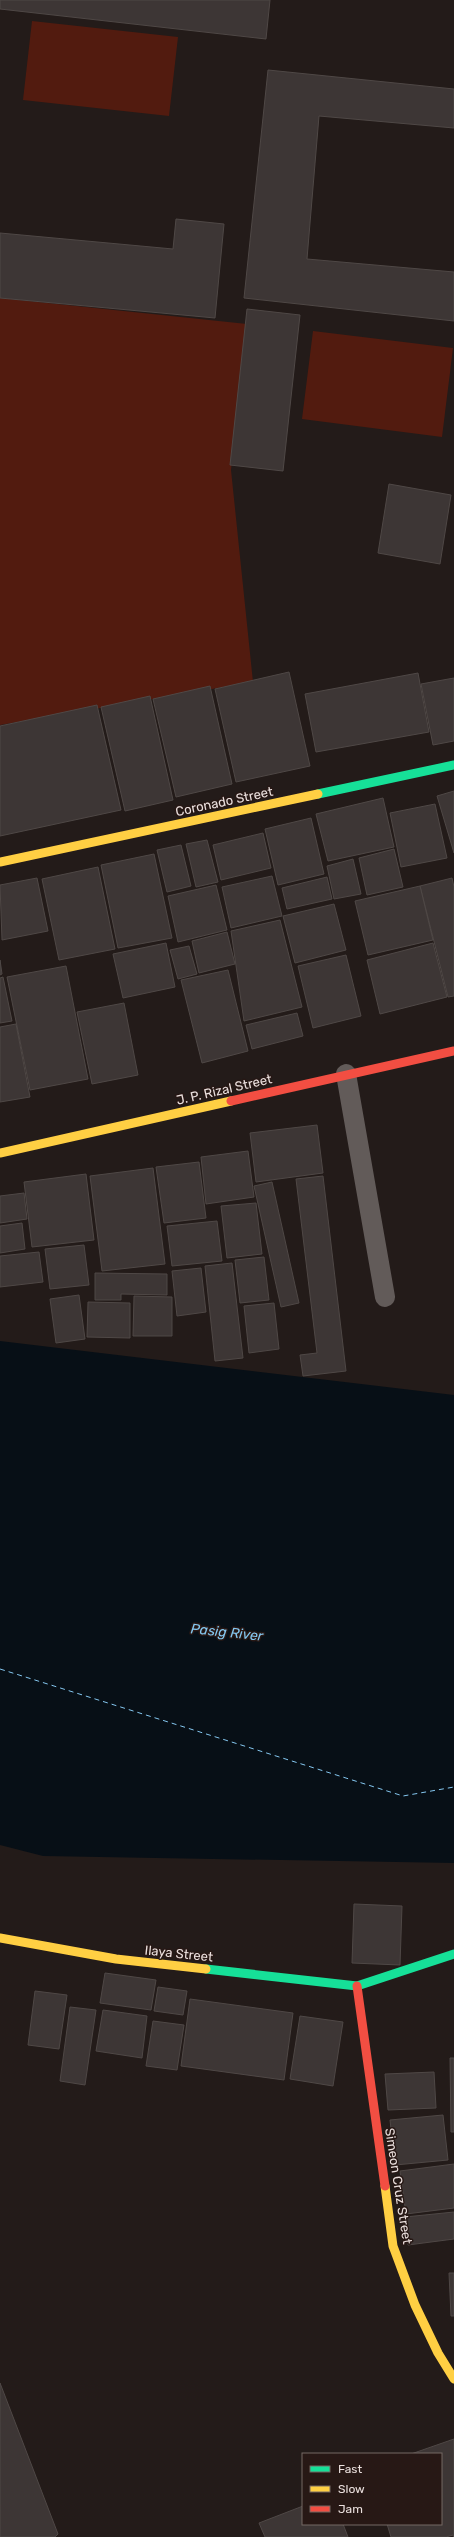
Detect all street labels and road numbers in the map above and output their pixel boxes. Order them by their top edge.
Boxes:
street label: Coronado Street [174,784,274,819]
street label: J. P. Rizal Street [175,1071,273,1108]
street label: Ilaya Street [144,1942,214,1965]
street label: Simeon Cruz Street [382,2127,415,2245]

